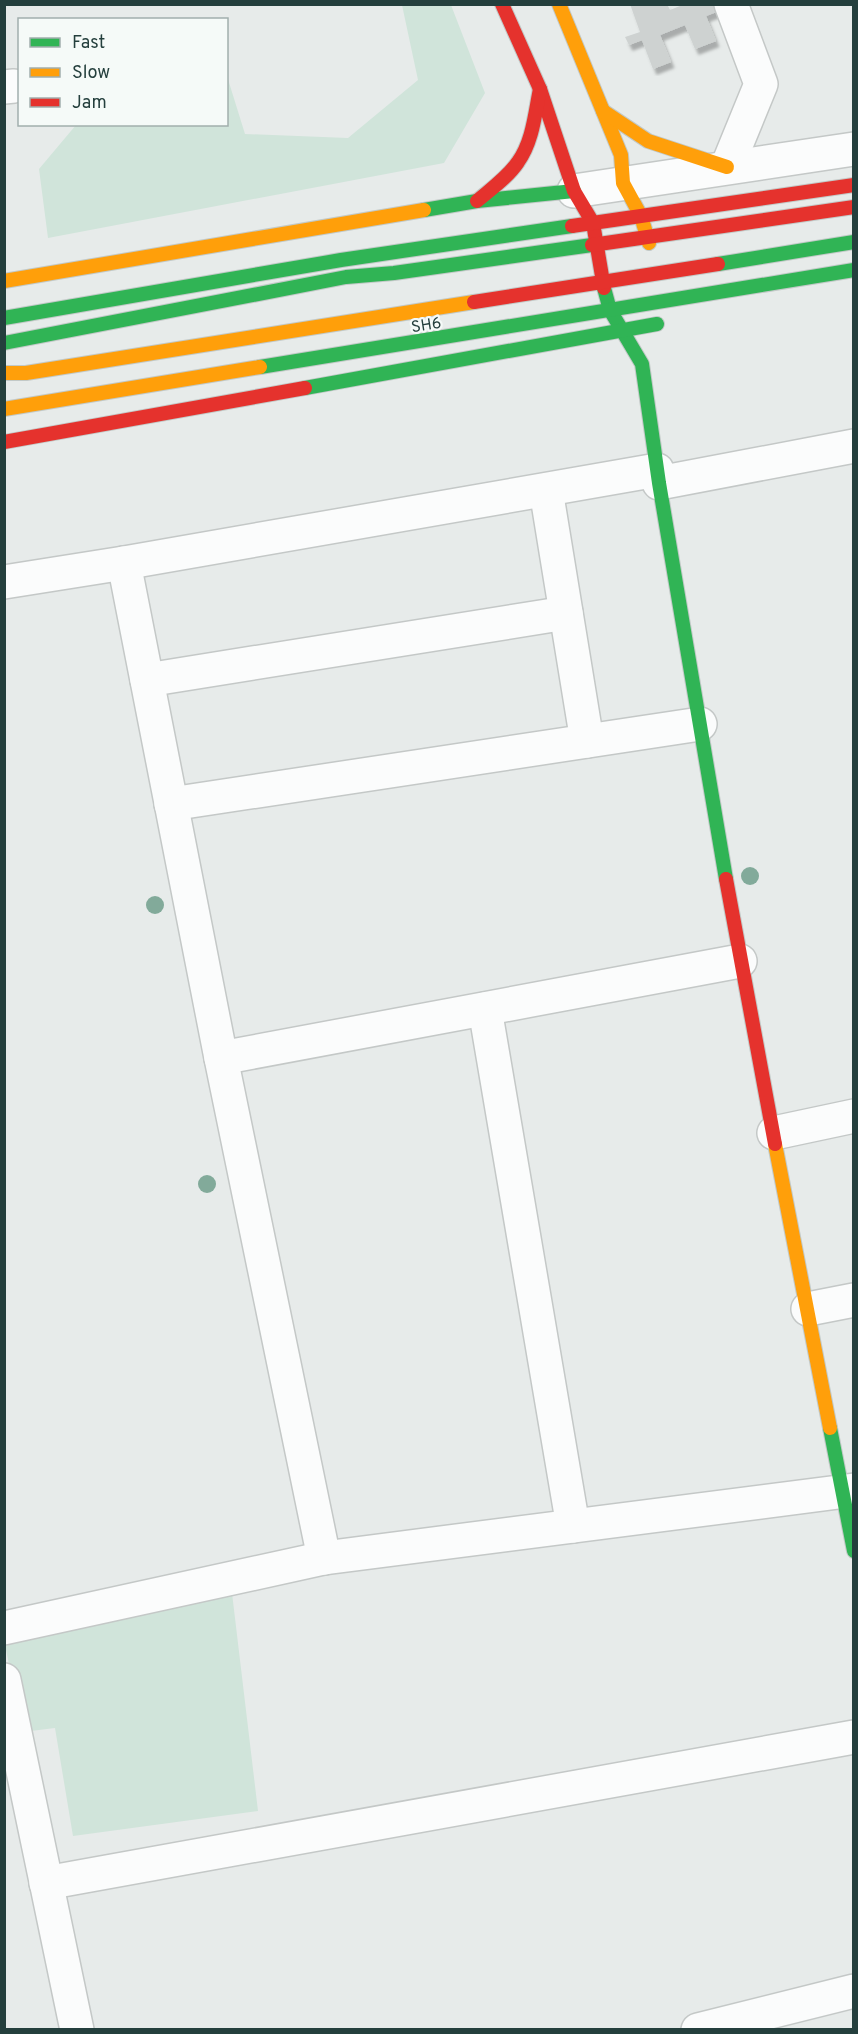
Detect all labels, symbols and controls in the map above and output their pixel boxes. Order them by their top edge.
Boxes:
legend [18,18,228,126]
text: Fast [72,32,105,55]
text: Slow [72,62,110,85]
text: Jam [72,92,107,115]
street label: SH6 [410,314,443,338]

